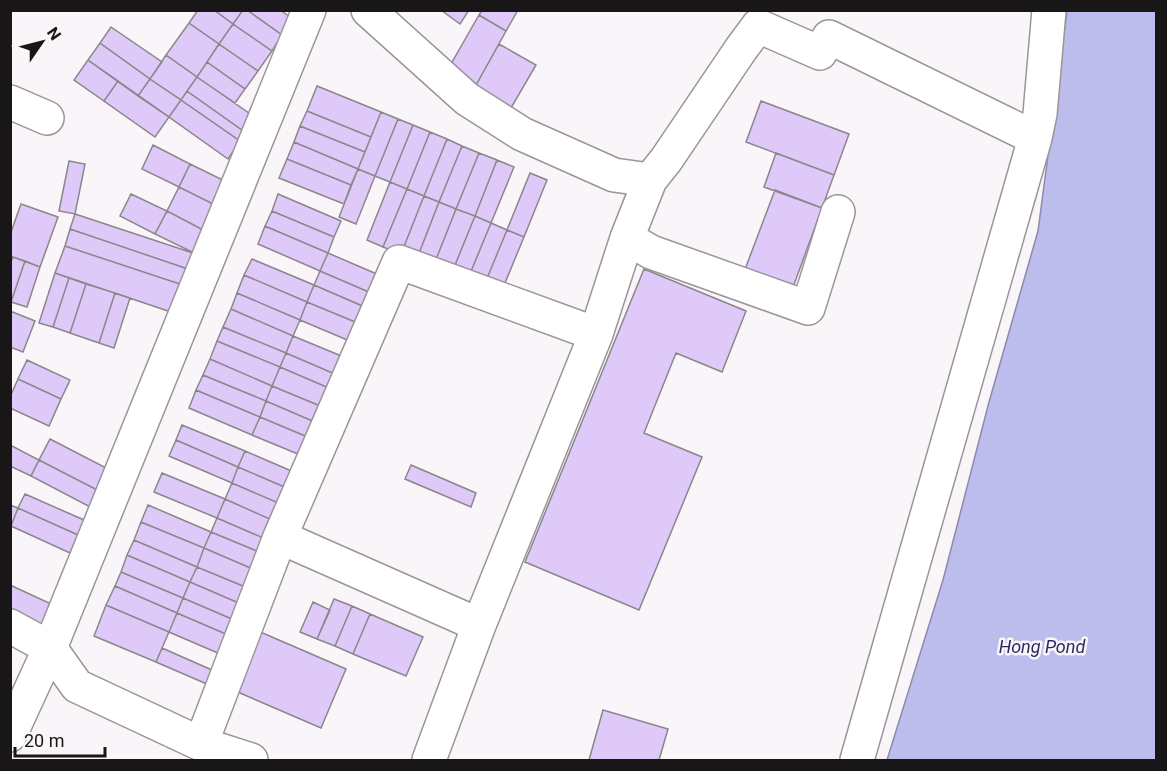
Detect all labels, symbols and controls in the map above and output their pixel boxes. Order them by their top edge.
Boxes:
north arrow [12,12,72,72]
text: N [43,24,65,44]
water label: Hong Pond [999,636,1086,657]
scale bar [15,720,105,758]
text: 20 m [24,730,64,751]

